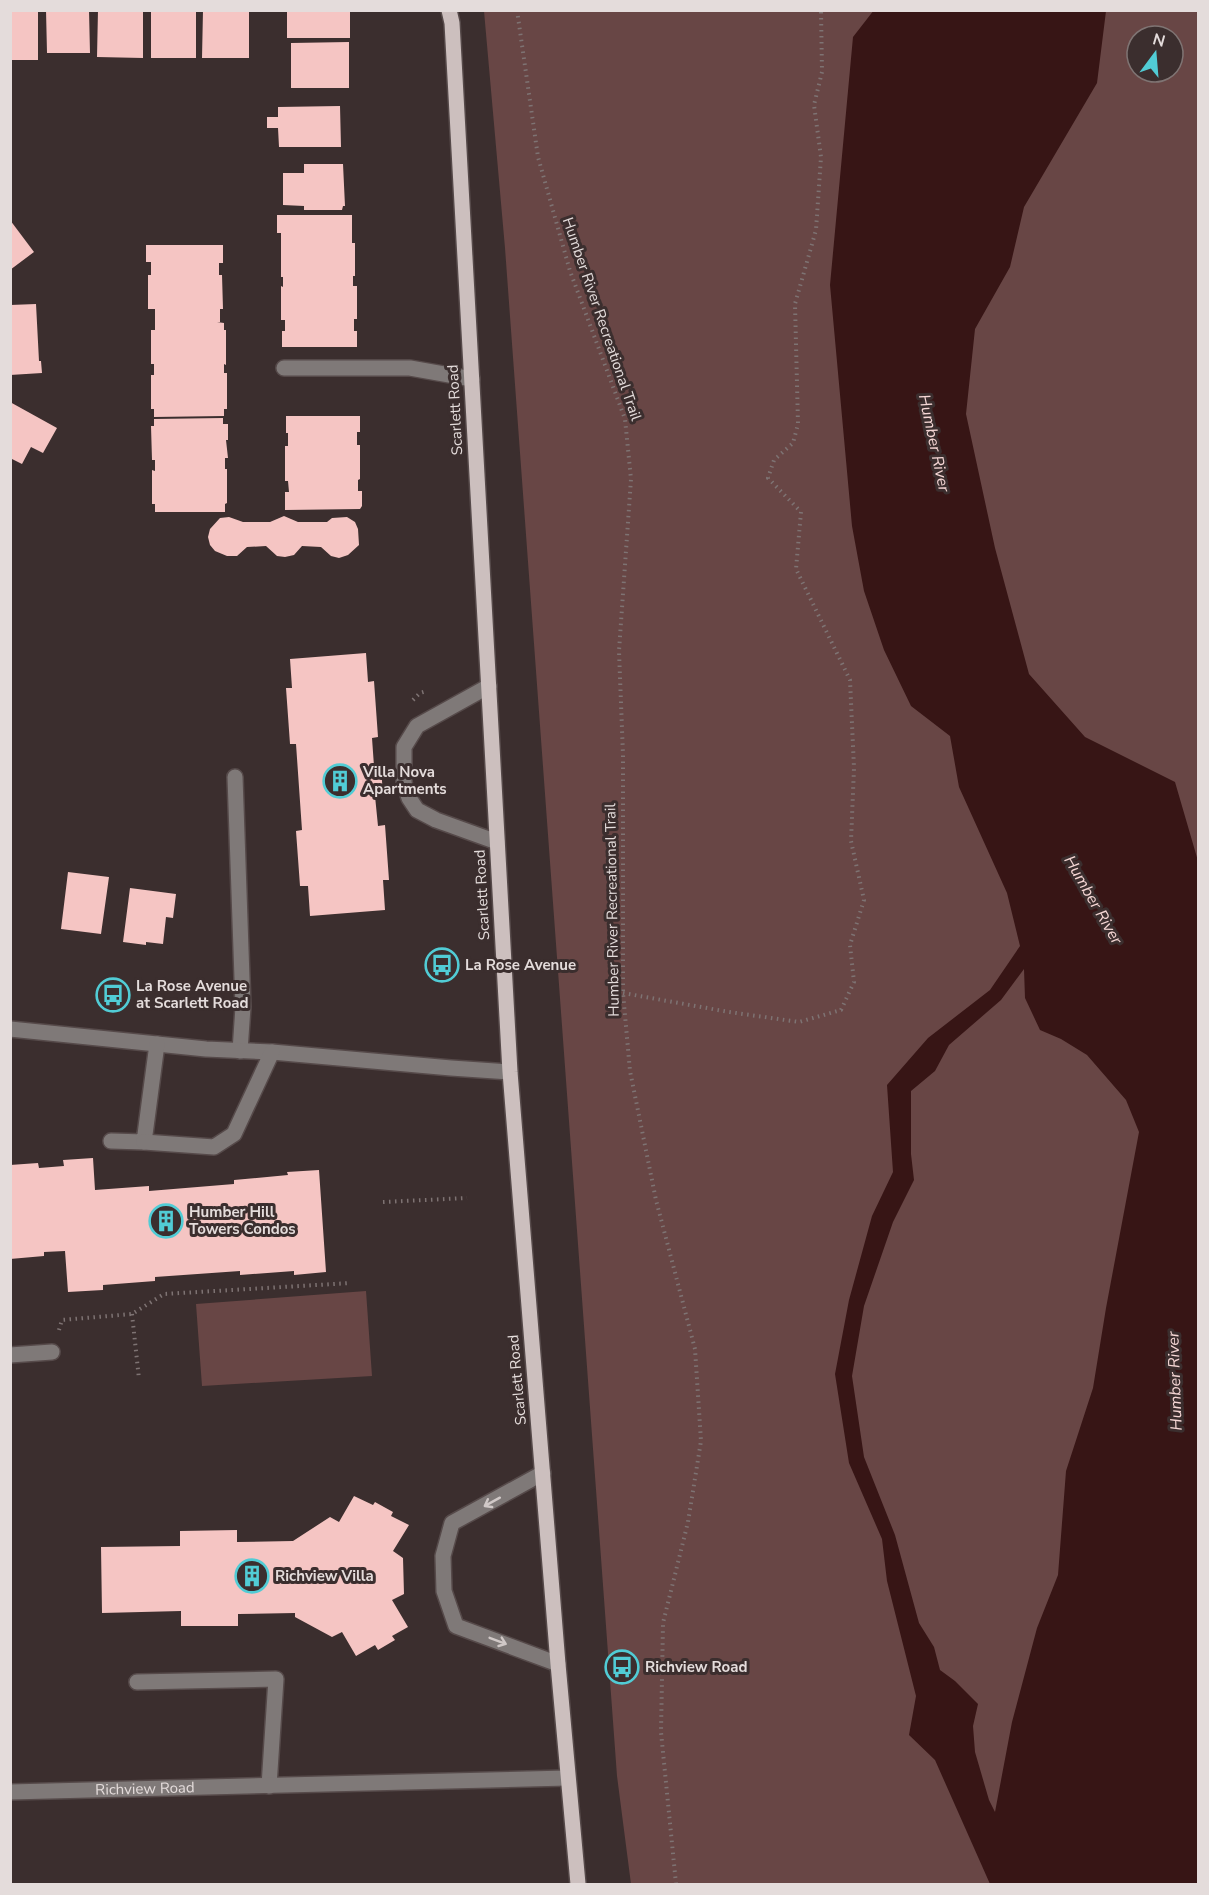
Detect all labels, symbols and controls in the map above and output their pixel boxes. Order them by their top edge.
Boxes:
north arrow [1125,24,1185,84]
text: N [1150,28,1168,53]
street label: Humber River Recreational Trail [558,215,646,424]
street label: Scarlett Road [443,364,467,456]
water label: Humber River [913,392,955,495]
place label: Villa Nova Apartments [362,762,447,799]
building icon: Villa Nova Apartments [322,763,358,799]
street label: Humber River Recreational Trail [600,802,624,1017]
street label: Scarlett Road [470,849,494,941]
water label: Humber River [1059,851,1128,950]
bus stop icon: La Rose Avenue [424,947,460,983]
place label: La Rose Avenue [465,955,576,975]
place label: La Rose Avenue at Scarlett Road [136,976,249,1013]
bus stop icon: La Rose Avenue at Scarlett Road [95,977,131,1013]
place label: Humber Hill Towers Condos [189,1202,296,1239]
building icon: Humber Hill Towers Condos [148,1203,184,1239]
water label: Humber River [1162,1330,1188,1431]
street label: Scarlett Road [503,1334,531,1426]
one-way arrow [483,1497,501,1508]
building icon: Richview Villa [234,1558,270,1594]
place label: Richview Villa [275,1566,374,1586]
one-way arrow [488,1636,507,1647]
bus stop icon: Richview Road [604,1649,640,1685]
place label: Richview Road [645,1657,747,1677]
street label: Richview Road [95,1777,195,1800]

